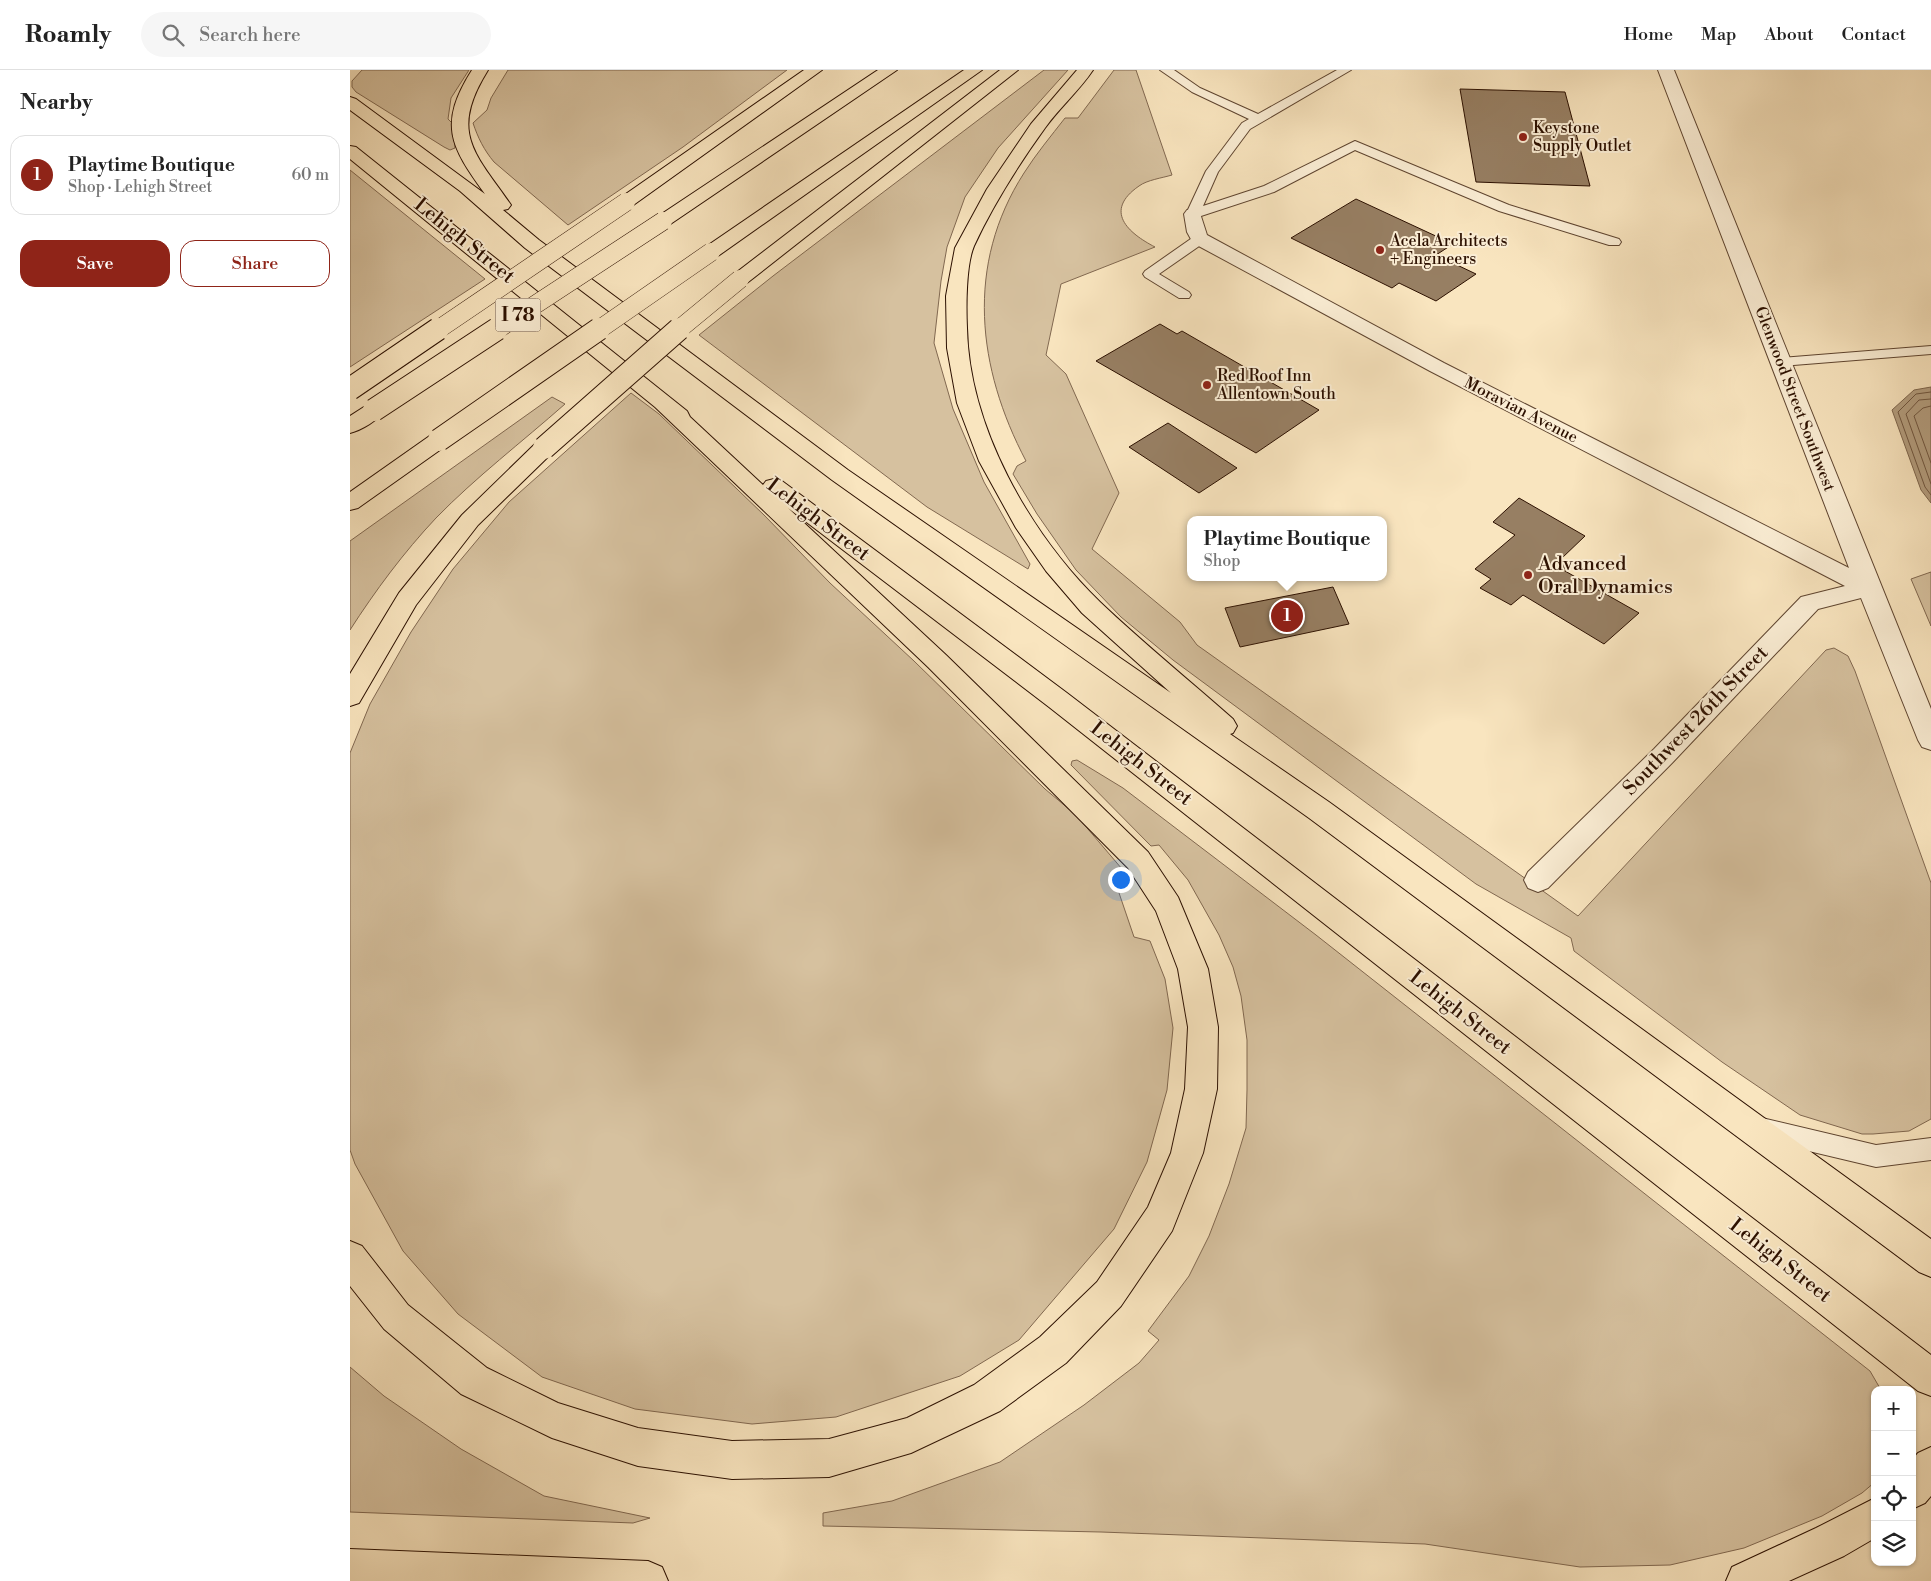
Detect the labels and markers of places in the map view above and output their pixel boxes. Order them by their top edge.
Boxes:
place label: Keystone Supply Outlet [1533,118,1632,156]
marker: Keystone Supply Outlet [1517,131,1529,143]
place label: Acela Architects + Engineers [1389,231,1507,269]
marker: Acela Architects + Engineers [1374,244,1386,256]
place label: Red Roof Inn Allentown South [1216,366,1336,404]
marker: Red Roof Inn Allentown South [1201,379,1213,391]
place label: Advanced Oral Dynamics [1537,552,1673,600]
marker: Advanced Oral Dynamics [1522,569,1534,581]
pin: 1 [1271,597,1303,635]

